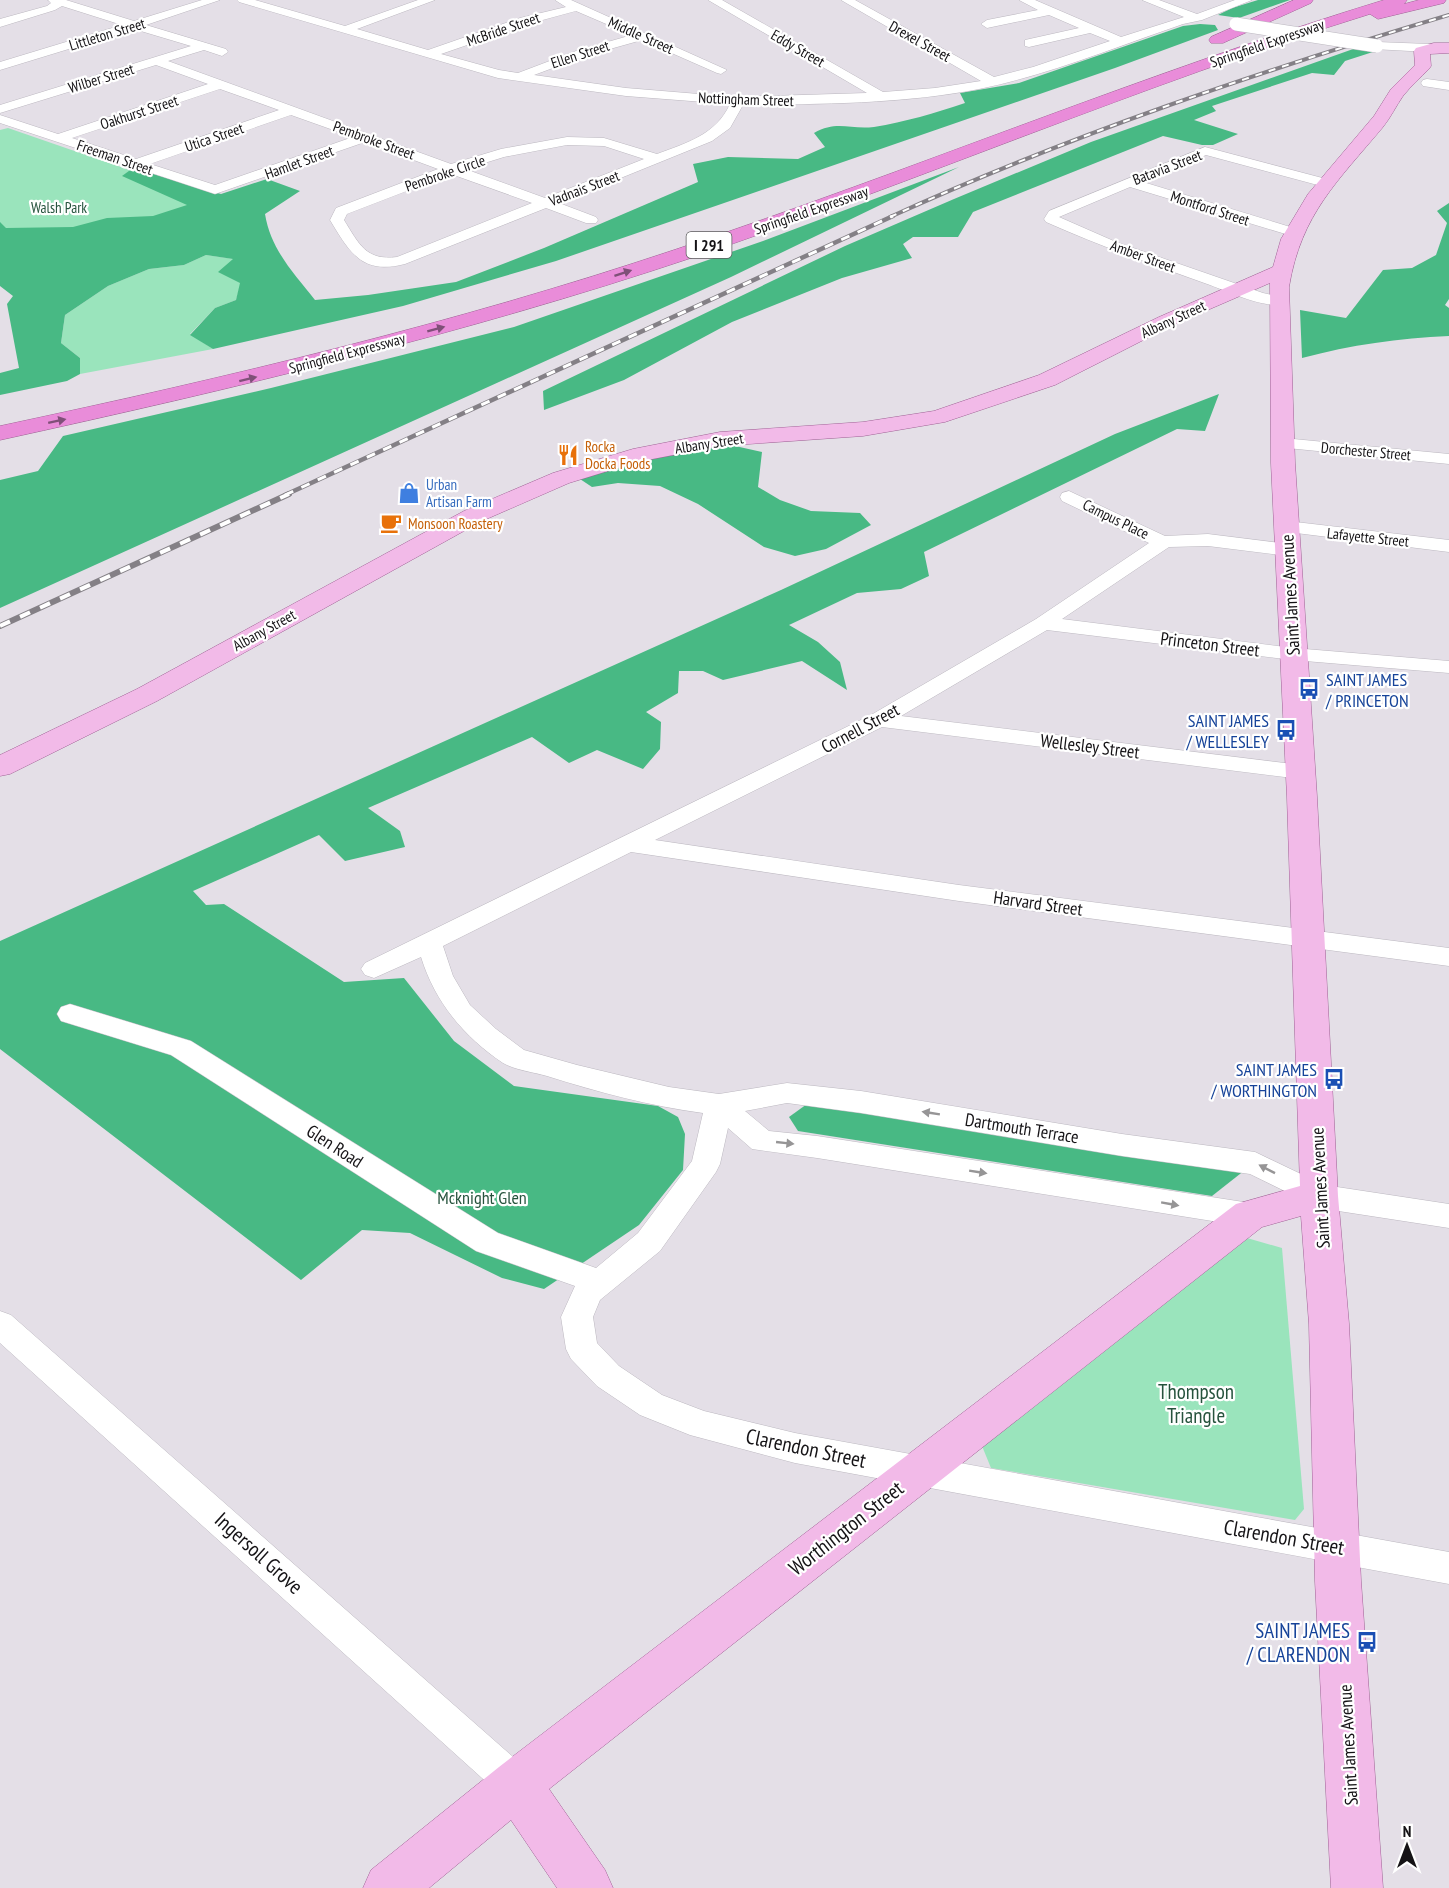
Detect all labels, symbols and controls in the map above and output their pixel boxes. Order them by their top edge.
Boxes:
street label: McBride Street [464,8,542,50]
street label: Middle Street [605,12,677,58]
street label: Littleton Street [67,13,147,55]
street label: Springfield Expressway [1207,14,1327,71]
street label: Drexel Street [886,16,954,66]
street label: Eddy Street [768,25,828,71]
street label: Ellen Street [548,36,612,72]
street label: Wilber Street [66,59,136,97]
street label: Nottingham Street [698,88,794,110]
street label: Oakhurst Street [98,90,180,134]
street label: Pembroke Street [331,116,417,164]
street label: Utica Street [182,118,246,156]
street label: Freeman Street [74,135,156,179]
street label: Hamlet Street [262,141,336,183]
street label: Batavia Street [1130,145,1204,189]
street label: Pembroke Circle [402,150,488,196]
street label: Vadnais Street [545,166,622,210]
street label: Springfield Expressway [751,181,871,238]
street label: Montford Street [1168,186,1252,230]
park label: Walsh Park [31,198,87,217]
road number: I 291 [686,232,732,258]
street label: Amber Street [1108,235,1178,277]
one-way arrow [614,268,632,278]
street label: Albany Street [1138,296,1208,342]
one-way arrow [427,324,445,334]
street label: Springfield Expressway [287,328,407,378]
one-way arrow [238,373,257,383]
one-way arrow [48,415,66,425]
street label: Albany Street [673,428,745,458]
place label: Rocka Docka Foods [585,437,650,473]
street label: Dorchester Street [1320,438,1412,464]
restaurant icon: Rocka Docka Foods [556,443,580,467]
place label: Urban Artisan Farm [426,475,492,511]
shop icon: Urban Artisan Farm [397,481,421,505]
street label: Campus Place [1080,495,1152,543]
cafe icon: Monsoon Roastery [379,511,403,535]
place label: Monsoon Roastery [408,514,503,533]
street label: Lafayette Street [1326,523,1410,551]
street label: Saint James Avenue [1275,534,1305,656]
street label: Albany Street [229,605,299,655]
street label: Princeton Street [1159,627,1261,661]
place label: SAINT JAMES / PRINCETON [1325,668,1409,712]
bus stop icon: SAINT JAMES / PRINCETON [1297,677,1321,701]
street label: Cornell Street [817,698,903,758]
place label: SAINT JAMES / WELLESLEY [1186,709,1270,753]
bus stop icon: SAINT JAMES / WELLESLEY [1274,718,1298,742]
street label: Wellesley Street [1039,729,1141,763]
street label: Harvard Street [992,885,1084,921]
place label: SAINT JAMES / WORTHINGTON [1210,1058,1317,1102]
bus stop icon: SAINT JAMES / WORTHINGTON [1322,1067,1346,1091]
street label: Dartmouth Terrace [964,1108,1080,1148]
one-way arrow [921,1109,940,1118]
street label: Glen Road [302,1119,368,1173]
street label: Saint James Avenue [1305,1127,1335,1249]
one-way arrow [776,1139,795,1148]
one-way arrow [1259,1165,1276,1174]
one-way arrow [969,1168,988,1177]
park label: Mcknight Glen [437,1186,527,1209]
one-way arrow [1161,1200,1180,1209]
park label: Thompson Triangle [1158,1378,1234,1429]
street label: Clarendon Street [744,1422,869,1474]
street label: Worthington Street [783,1475,909,1581]
street label: Ingersoll Grove [209,1506,309,1600]
street label: Clarendon Street [1222,1513,1347,1561]
place label: SAINT JAMES / CLARENDON [1246,1617,1350,1668]
bus stop icon: SAINT JAMES / CLARENDON [1355,1630,1379,1654]
street label: Saint James Avenue [1333,1684,1363,1806]
north arrow [1377,1816,1437,1876]
text: N [1403,1821,1411,1841]

